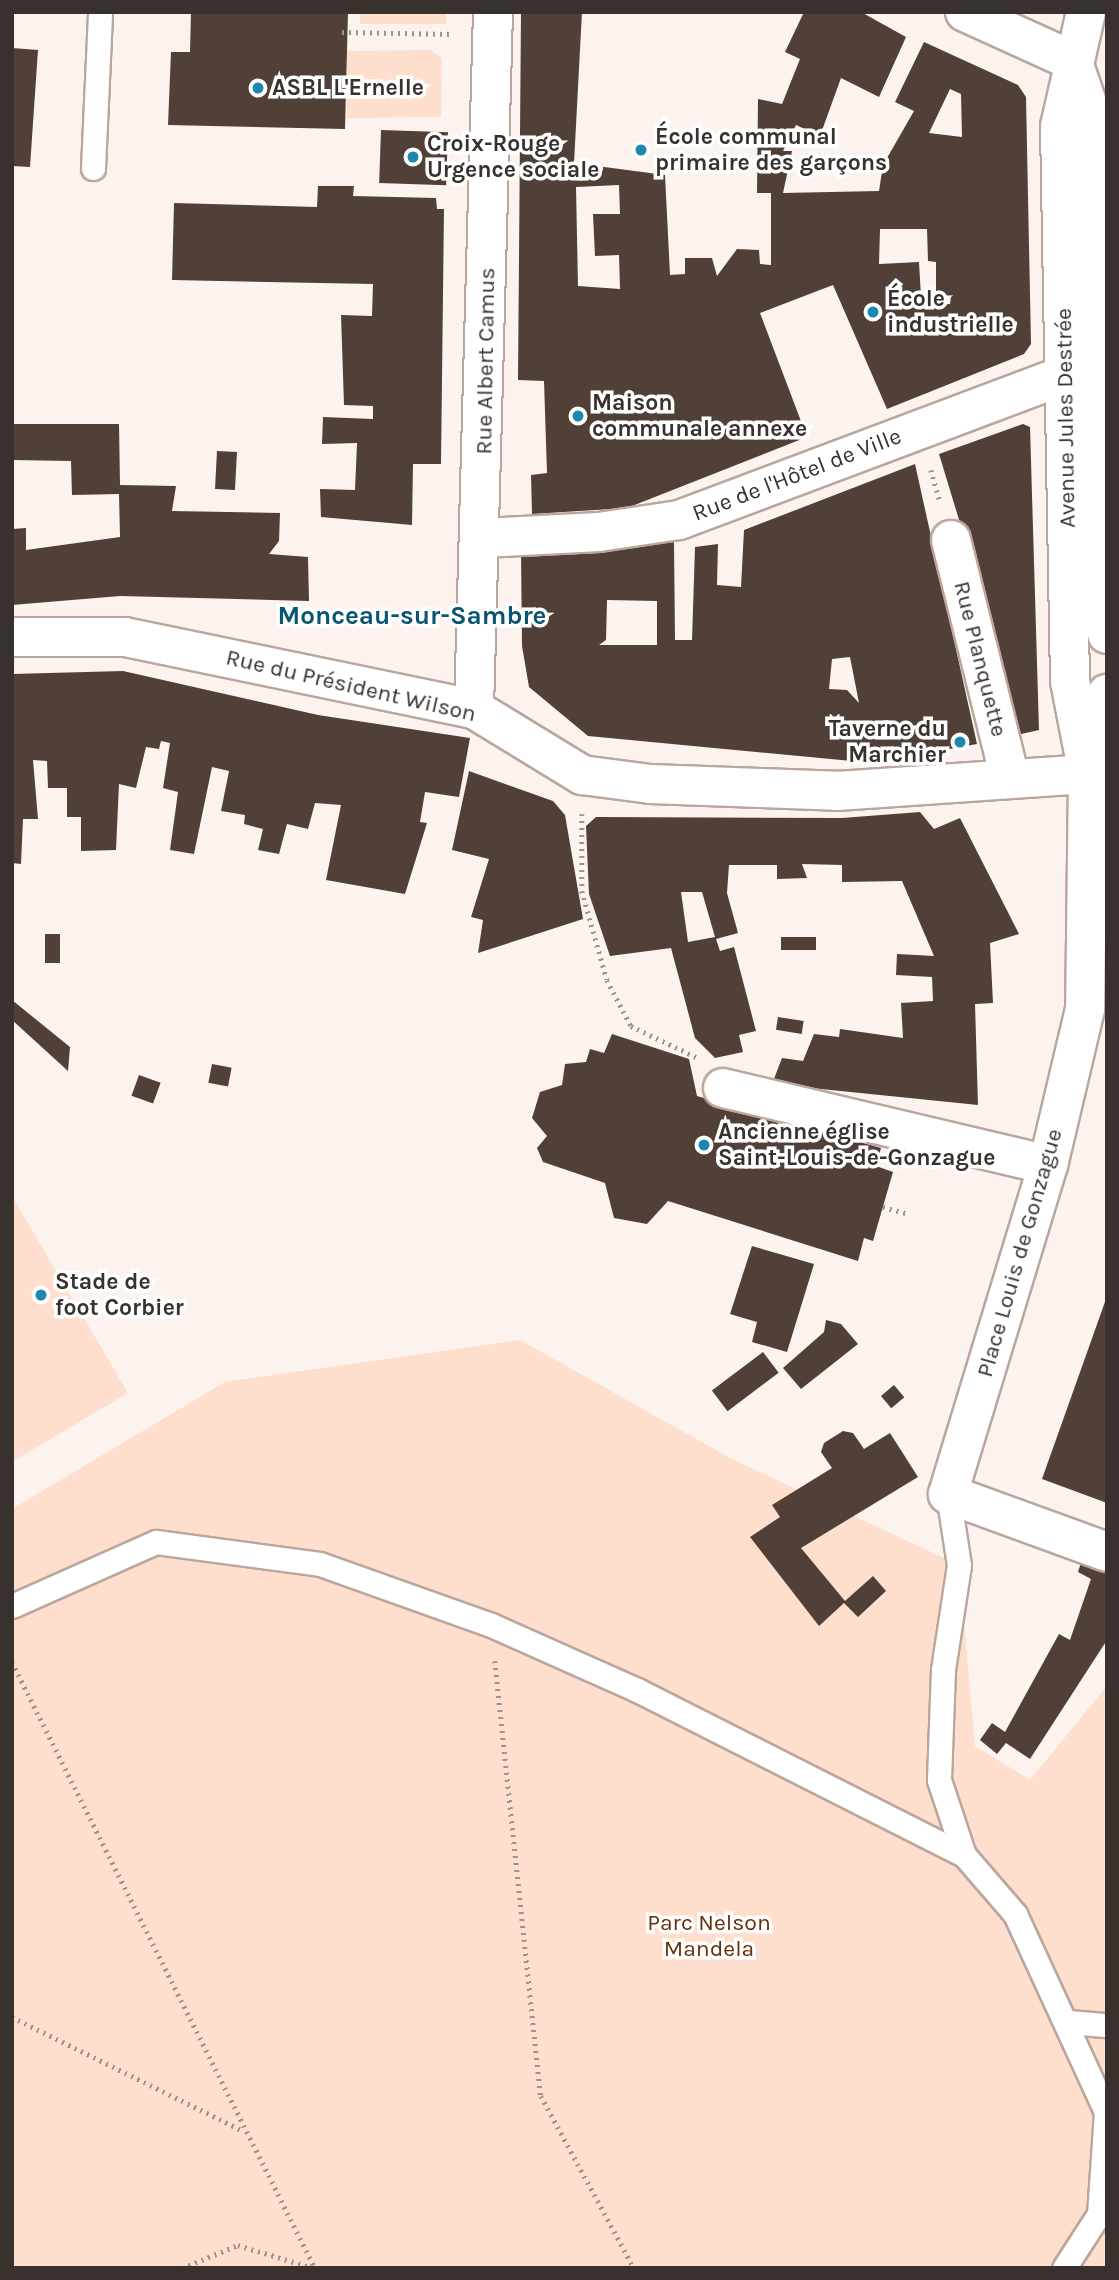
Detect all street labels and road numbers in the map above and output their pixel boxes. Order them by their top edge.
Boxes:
street label: Rue Albert Camus [471,267,501,455]
street label: Avenue Jules Destrée [1050,308,1082,528]
street label: Rue de l'Hôtel de Ville [689,422,905,528]
street label: Rue Planquette [947,578,1013,740]
street label: Rue du Président Wilson [223,644,479,728]
street label: Place Louis de Gonzague [971,1126,1069,1380]

